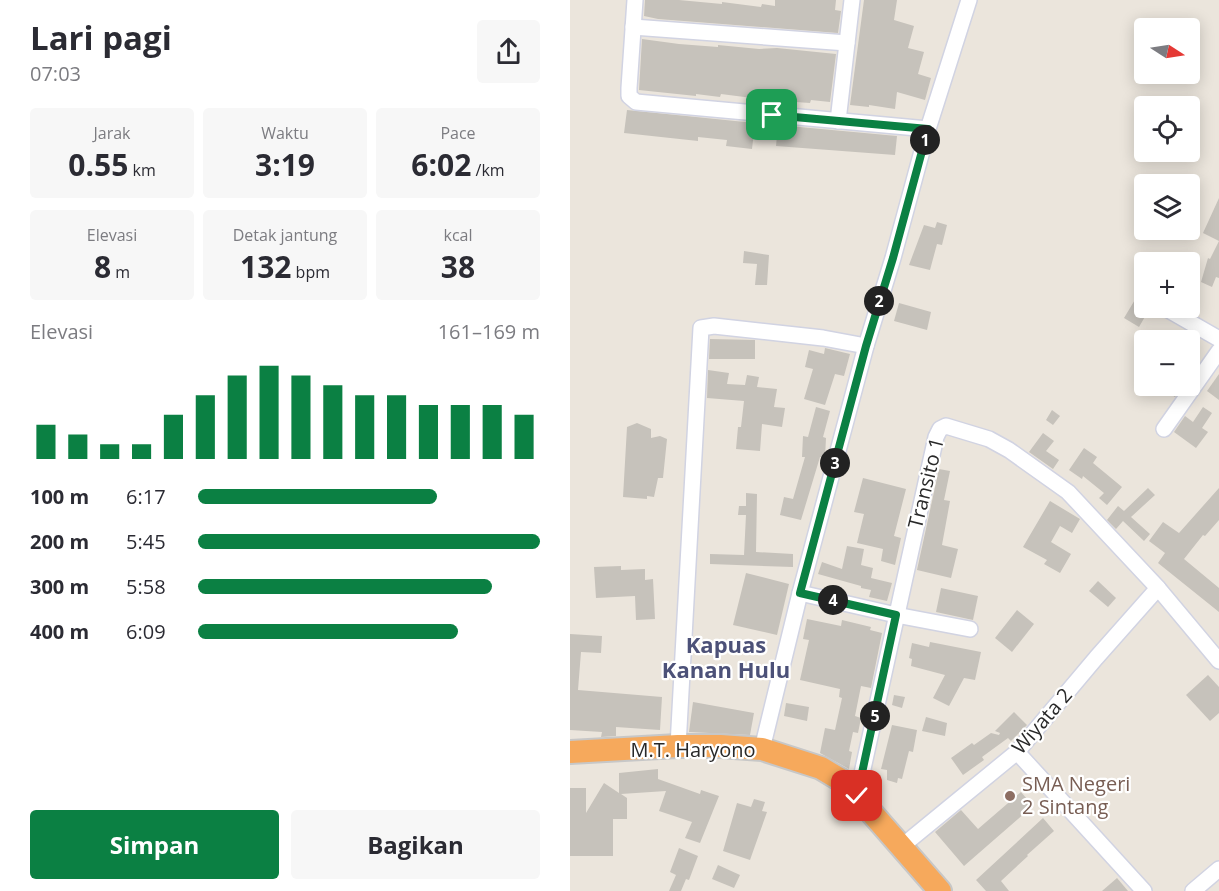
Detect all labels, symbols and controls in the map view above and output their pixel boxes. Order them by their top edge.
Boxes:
text: Lari pagi [30,15,172,60]
north arrow [1134,18,1200,84]
map controls [1134,18,1200,396]
button: share [477,20,540,83]
text: 07:03 [30,60,81,87]
pin [746,89,797,140]
button: locate [1134,96,1200,162]
icon: arrive [755,98,788,131]
text: Jarak [93,122,131,144]
text: Waktu [261,122,309,144]
text: Pace [440,122,476,144]
pin: 1 [910,125,940,155]
text: 1 [920,129,930,151]
text: 0.55 [68,144,128,185]
text: 3:19 [255,144,315,185]
text: 6:02 [411,144,471,185]
text: km [128,159,156,181]
text: /km [471,159,505,181]
button: layers [1134,174,1200,240]
text: Elevasi [87,224,137,246]
text: Detak jantung [233,224,337,246]
text: kcal [444,224,473,246]
text: 8 [94,246,111,287]
text: 132 [240,246,291,287]
text: 38 [441,246,475,287]
button: + [1134,252,1200,318]
text: m [111,261,130,283]
text: bpm [291,261,330,283]
pin: 2 [864,286,894,316]
text: 2 [874,290,884,312]
text: Elevasi [30,318,93,345]
text: 161–169 m [438,318,540,345]
button: − [1134,330,1200,396]
street label: Transito 1 [901,435,950,531]
pin: 3 [820,448,850,478]
text: 3 [830,452,840,474]
text: 100 m [30,483,89,510]
text: 6:17 [126,483,166,510]
text: 200 m [30,528,89,555]
text: 5:45 [126,528,166,555]
text: 300 m [30,573,89,600]
text: 5:58 [126,573,166,600]
pin: 4 [818,585,848,615]
text: 4 [828,589,838,611]
text: 400 m [30,618,89,645]
text: 6:09 [126,618,166,645]
district label: Kapuas Kanan Hulu [662,629,790,684]
street label: Wiyata 2 [1005,682,1078,760]
pin: 5 [860,701,890,731]
text: 5 [870,705,880,727]
street label: M.T. Haryono [630,736,756,763]
pin [831,770,882,821]
place label: SMA Negeri 2 Sintang [1022,770,1130,820]
icon: check [840,779,873,812]
marker: SMA Negeri 2 Sintang [1003,789,1017,803]
button: Simpan [30,810,279,879]
button: Bagikan [291,810,540,879]

